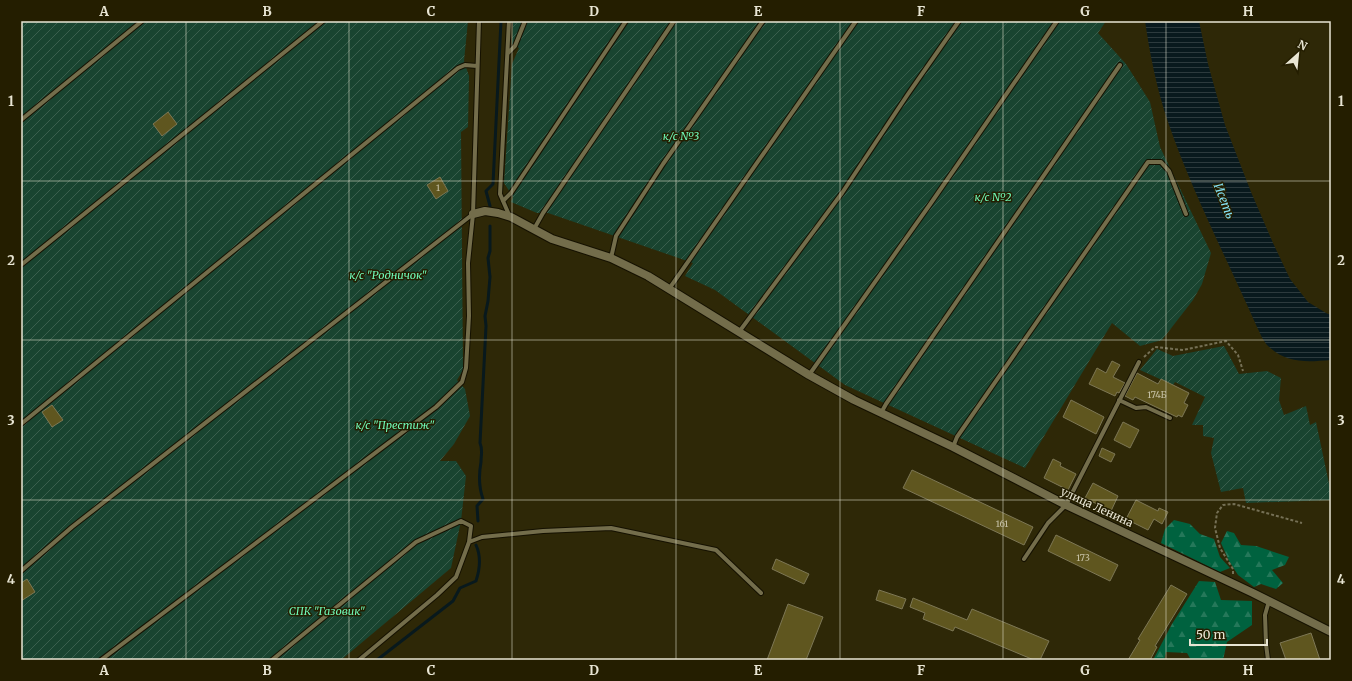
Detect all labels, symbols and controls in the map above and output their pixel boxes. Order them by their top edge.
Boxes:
text: A [98,3,109,20]
text: B [262,3,272,20]
text: C [427,3,436,20]
text: D [589,3,599,20]
text: E [754,3,763,20]
text: F [917,3,925,20]
text: G [1080,3,1090,20]
text: H [1243,3,1254,20]
north arrow [1278,34,1318,74]
text: N [1295,37,1310,53]
text: 1 [8,93,14,110]
text: 1 [1338,93,1344,110]
park label: к/с №3 [663,129,700,143]
water label: Исеть [1211,181,1238,221]
house number: 1 [436,182,440,193]
park label: к/с №2 [975,190,1011,204]
text: 2 [7,252,15,269]
text: 2 [1337,252,1345,269]
park label: к/с "Родничок" [349,268,427,282]
house number: 174Б [1147,389,1167,400]
text: 3 [7,412,15,429]
text: 3 [1337,412,1345,429]
park label: к/с "Престиж" [355,418,435,432]
street label: улица Ленина [1059,484,1136,530]
house number: 161 [996,518,1008,529]
house number: 173 [1076,552,1090,563]
text: 4 [7,571,16,588]
text: 4 [1337,571,1346,588]
park label: СПК "Газовик" [289,604,366,618]
scale bar [1190,621,1267,647]
text: 50 m [1196,627,1225,642]
text: A [98,662,109,679]
text: B [262,662,272,679]
text: C [427,662,436,679]
text: D [589,662,599,679]
text: E [754,662,763,679]
text: F [917,662,925,679]
text: G [1080,662,1090,679]
text: H [1243,662,1254,679]

